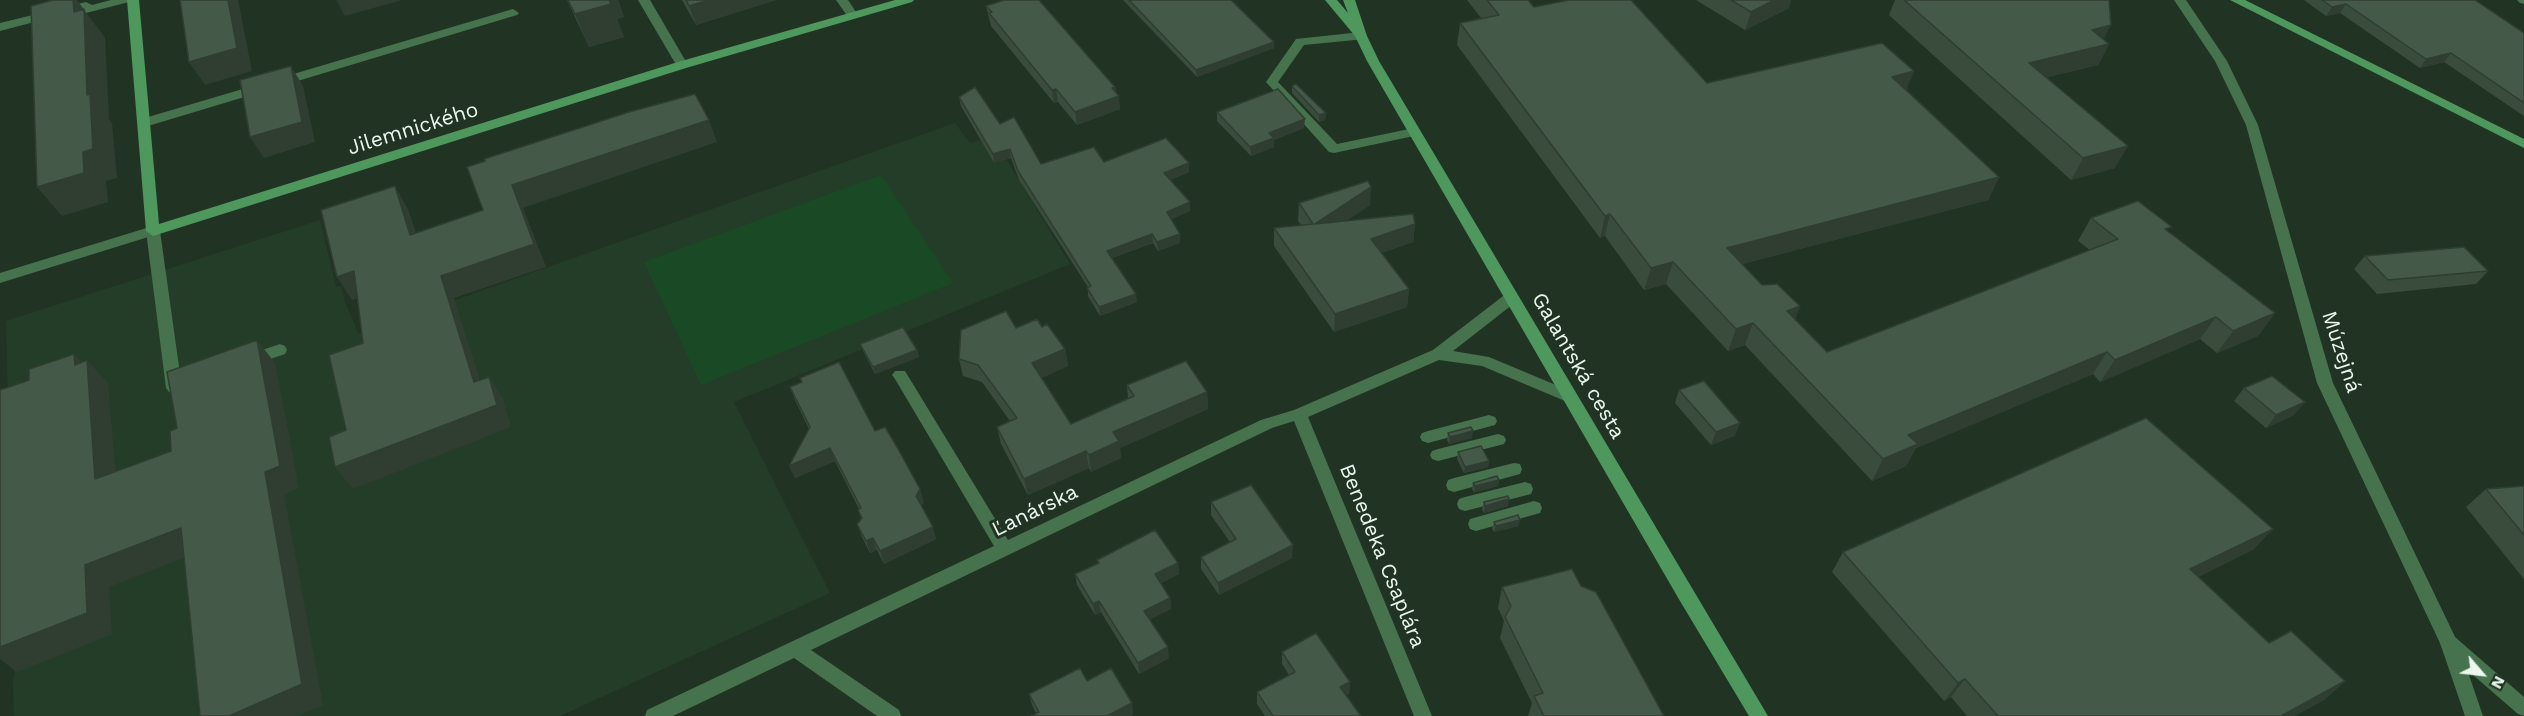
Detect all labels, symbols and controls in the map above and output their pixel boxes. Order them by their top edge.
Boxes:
street label: Jilemnického [345,97,481,161]
street label: Galantská cesta [1526,288,1630,444]
street label: Múzejná [2316,308,2366,396]
street label: Benedeka Csaplára [1334,460,1430,652]
street label: Ľanárska [988,479,1082,543]
north arrow [2452,644,2512,704]
text: N [2487,673,2510,692]

